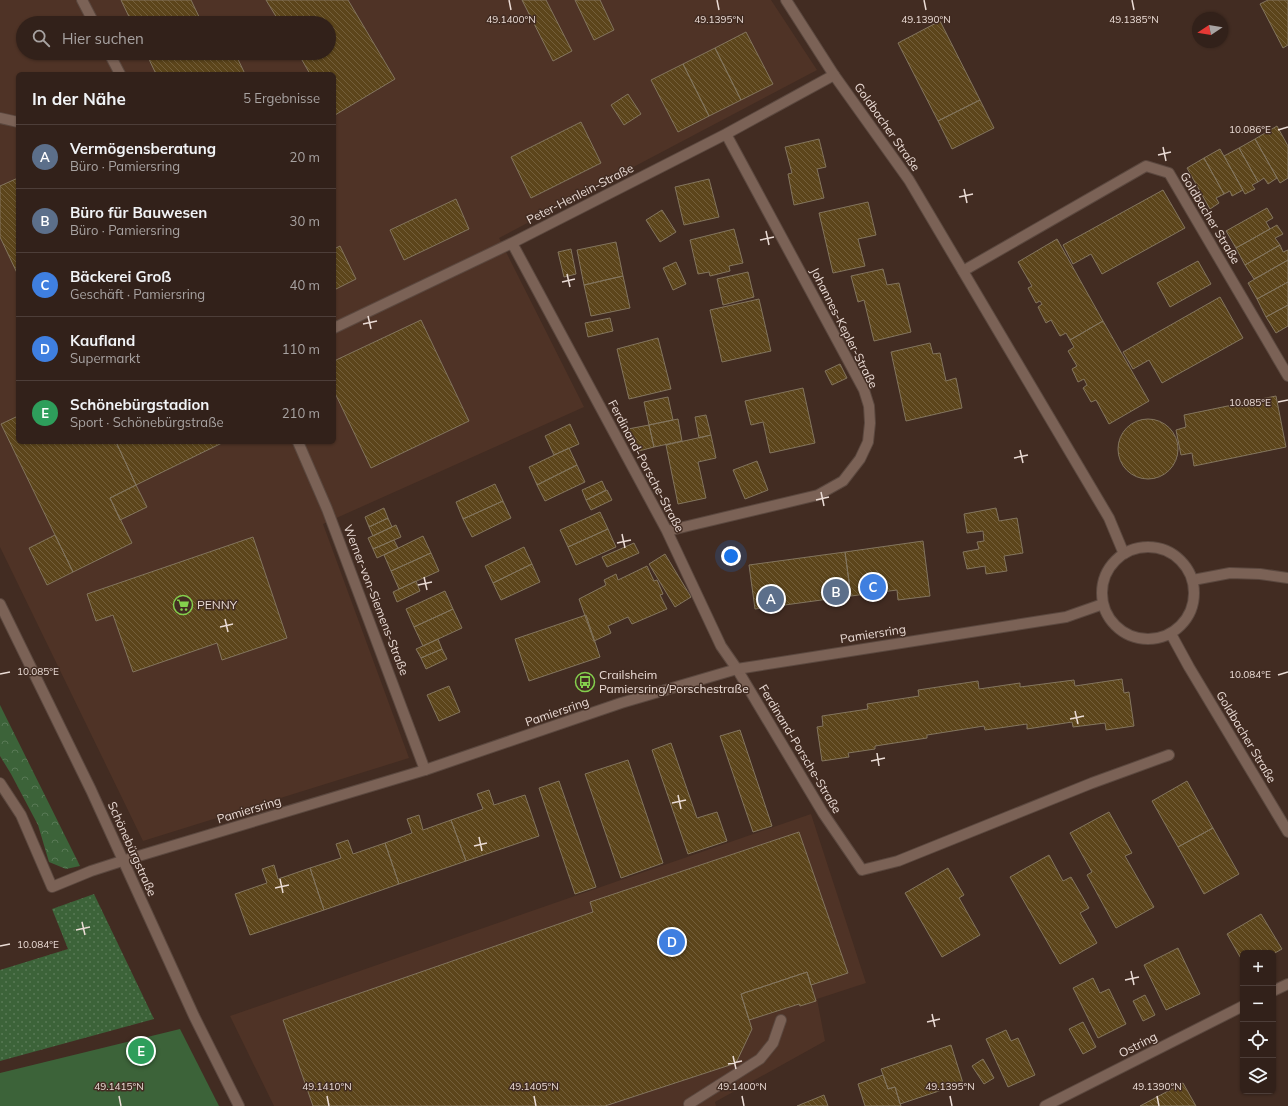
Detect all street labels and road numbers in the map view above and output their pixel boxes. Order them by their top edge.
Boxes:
street label: Goldbacher Straße [851,80,923,174]
street label: Peter-Henlein-Straße [524,160,636,227]
street label: Goldbacher Straße [1177,169,1244,266]
street label: Johannes-Kepler-Straße [807,265,881,391]
street label: Ferdinand-Porsche-Straße [605,397,688,534]
street label: Werner-von-Siemens-Straße [341,522,412,677]
street label: Pamiersring [839,621,907,646]
street label: Ferdinand-Porsche-Straße [756,682,845,816]
street label: Goldbacher Straße [1213,688,1280,785]
street label: Pamiersring [523,694,591,729]
street label: Pamiersring [215,793,283,826]
street label: Schönebürgstraße [105,799,160,899]
street label: Ostring [1116,1029,1159,1061]

